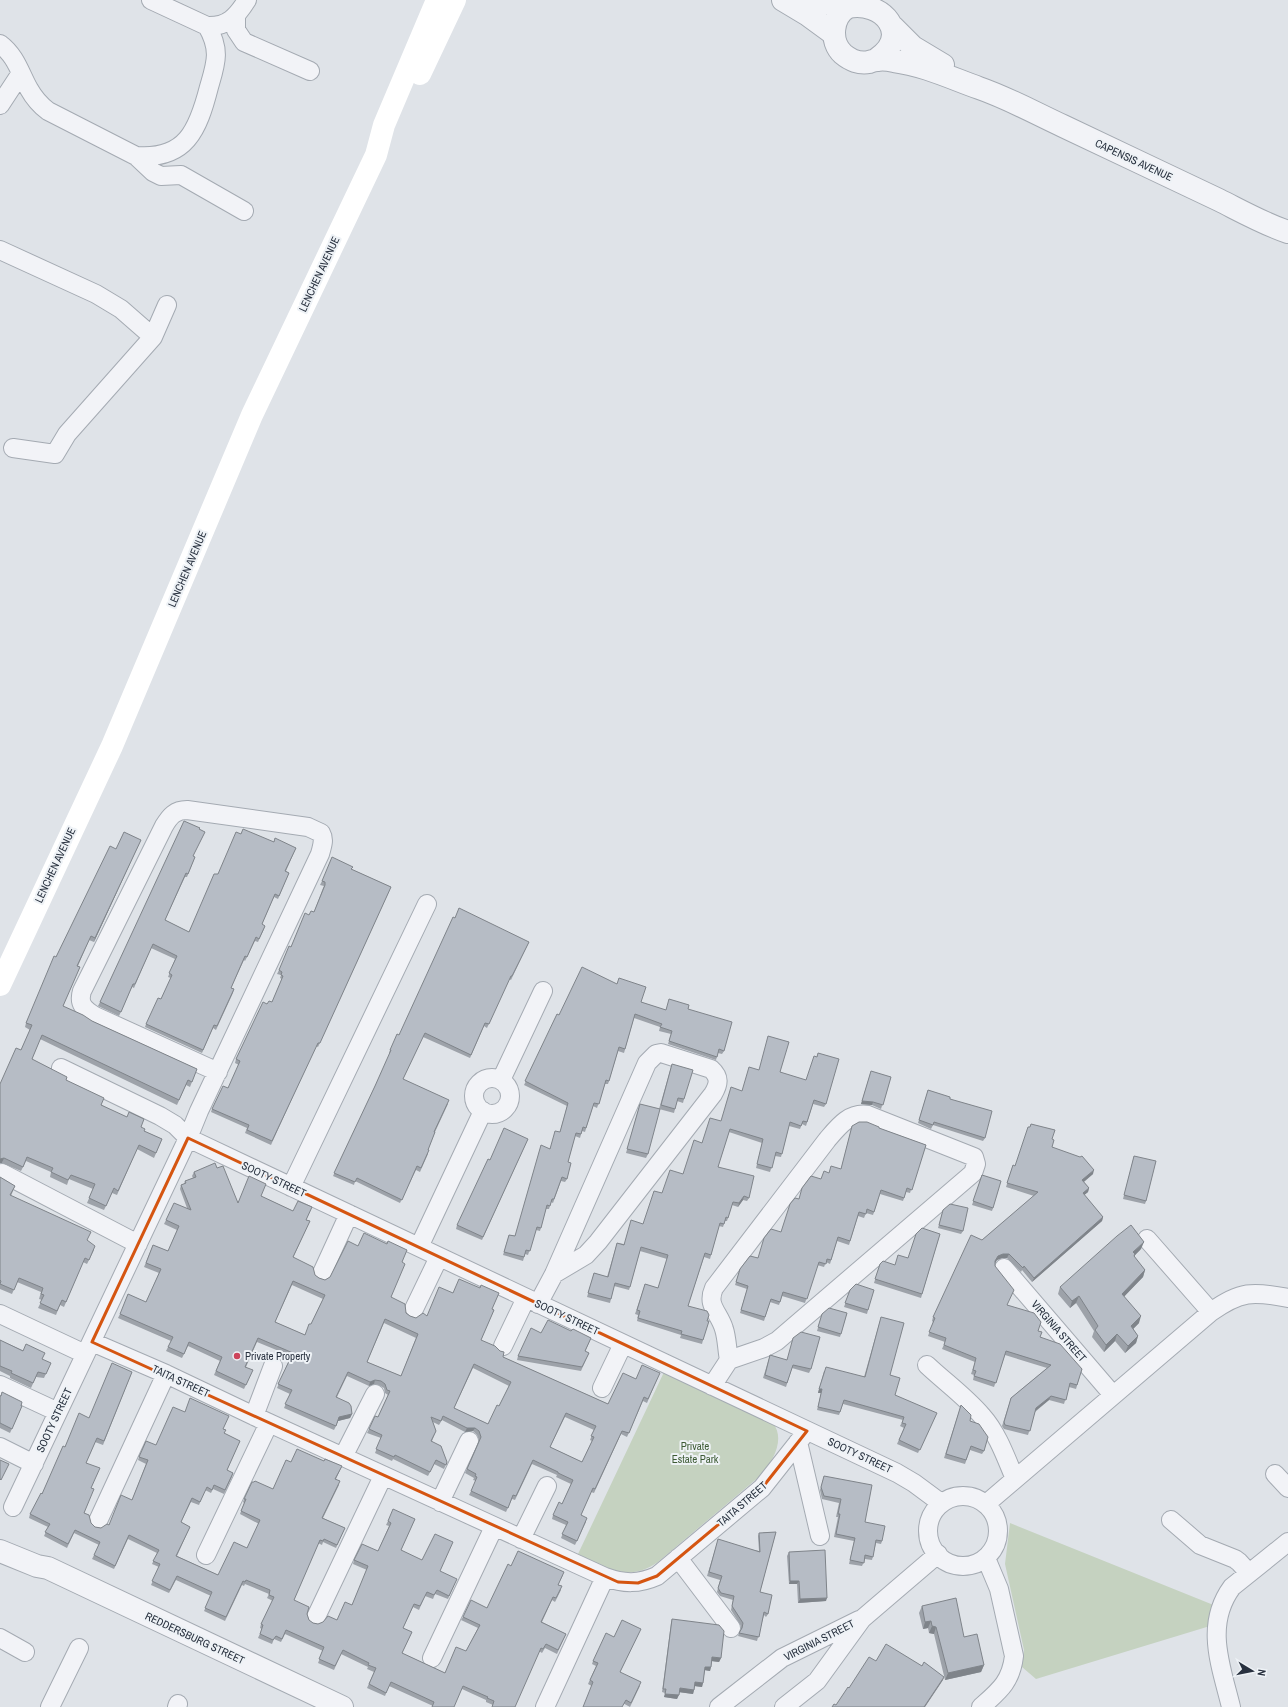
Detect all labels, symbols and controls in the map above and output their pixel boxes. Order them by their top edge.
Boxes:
street label: CAPENSIS AVENUE [1093,136,1175,184]
street label: LENCHEN AVENUE [295,234,343,314]
street label: LENCHEN AVENUE [165,529,209,609]
street label: LENCHEN AVENUE [31,825,79,905]
street label: SOOTY STREET [240,1158,309,1200]
street label: SOOTY STREET [533,1296,602,1338]
street label: VIRGINIA STREET [1028,1297,1090,1365]
place label: Private Property [245,1349,311,1363]
marker: Private Property [232,1351,242,1361]
street label: TAITA STREET [150,1362,212,1401]
street label: SOOTY STREET [33,1385,75,1454]
street label: SOOTY STREET [826,1434,895,1476]
park label: Private Estate Park [672,1439,719,1466]
street label: TAITA STREET [714,1478,770,1530]
street label: REDDERSBURG STREET [143,1609,247,1667]
street label: VIRGINIA STREET [781,1616,857,1664]
north arrow [1232,1651,1272,1691]
text: N [1254,1668,1269,1677]

